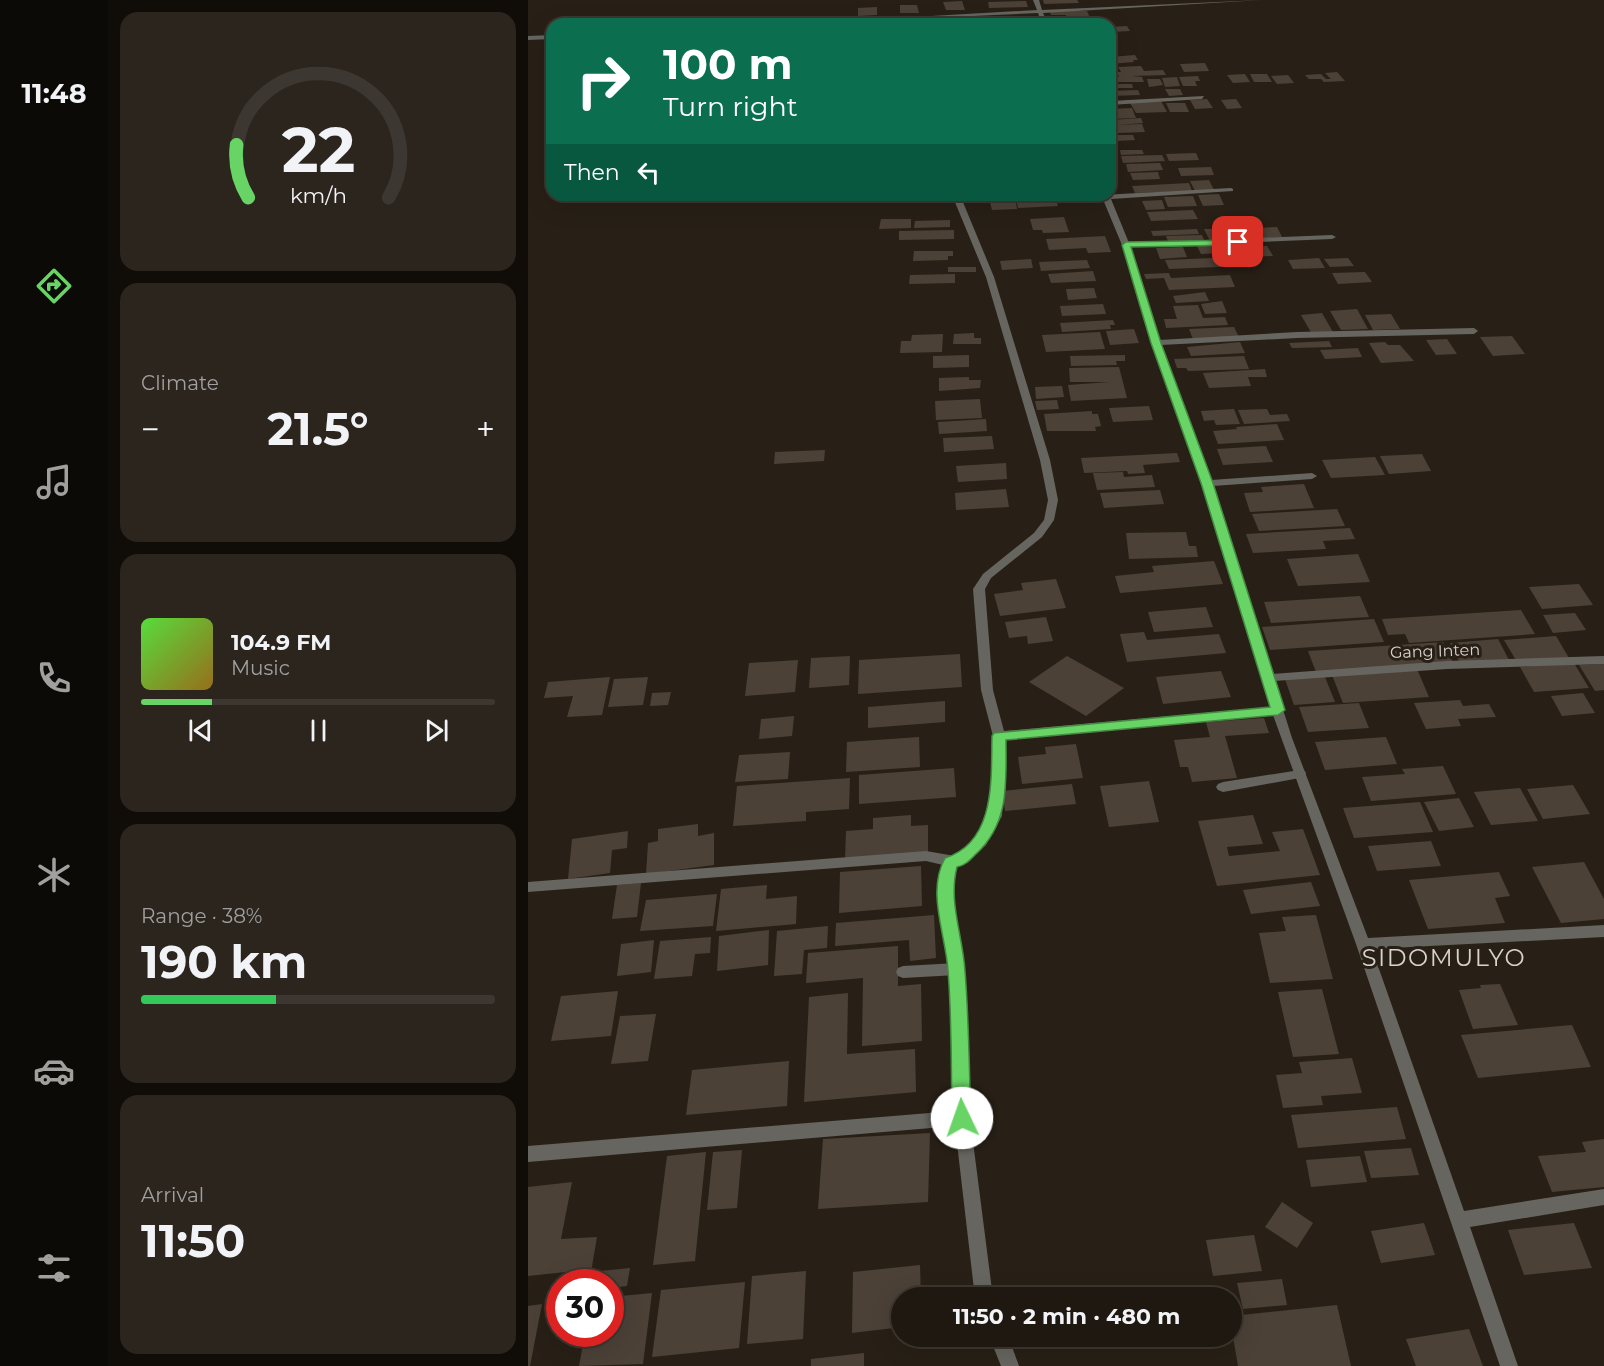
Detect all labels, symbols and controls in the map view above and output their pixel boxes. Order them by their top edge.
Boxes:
text: 100 m [663,38,792,90]
icon: right [564,42,642,120]
text: 11:48 [22,77,86,110]
text: Turn right [663,90,798,123]
text: 22 [281,113,355,189]
icon: left [632,156,665,189]
text: Then [564,159,620,186]
text: km/h [289,183,347,209]
pin [1212,216,1263,267]
icon: arrive [1221,225,1254,258]
icon: directions [33,265,75,307]
text: Climate [141,371,219,395]
text: 21.5° [267,401,369,456]
text: − [141,409,160,449]
text: + [476,409,495,449]
icon: music [33,461,75,503]
text: 104.9 FM [231,629,331,656]
street label: Gang Inten [1390,640,1480,662]
text: Music [231,656,290,680]
icon: phone [33,657,75,699]
icon: previous [184,714,217,747]
icon: pause [302,714,335,747]
icon: next [420,714,453,747]
icon: climate [33,854,75,896]
text: Range · 38% [141,904,262,928]
text: 190 km [141,934,307,989]
district label: SIDOMULYO [1362,943,1526,972]
icon: car [33,1050,75,1092]
position arrow [930,1086,994,1150]
text: Arrival [141,1183,204,1207]
text: 11:50 [141,1213,245,1268]
icon: filters [33,1247,75,1289]
speed limit sign: 30 [546,1269,624,1347]
text: 11:50 · 2 min · 480 m [953,1303,1180,1330]

